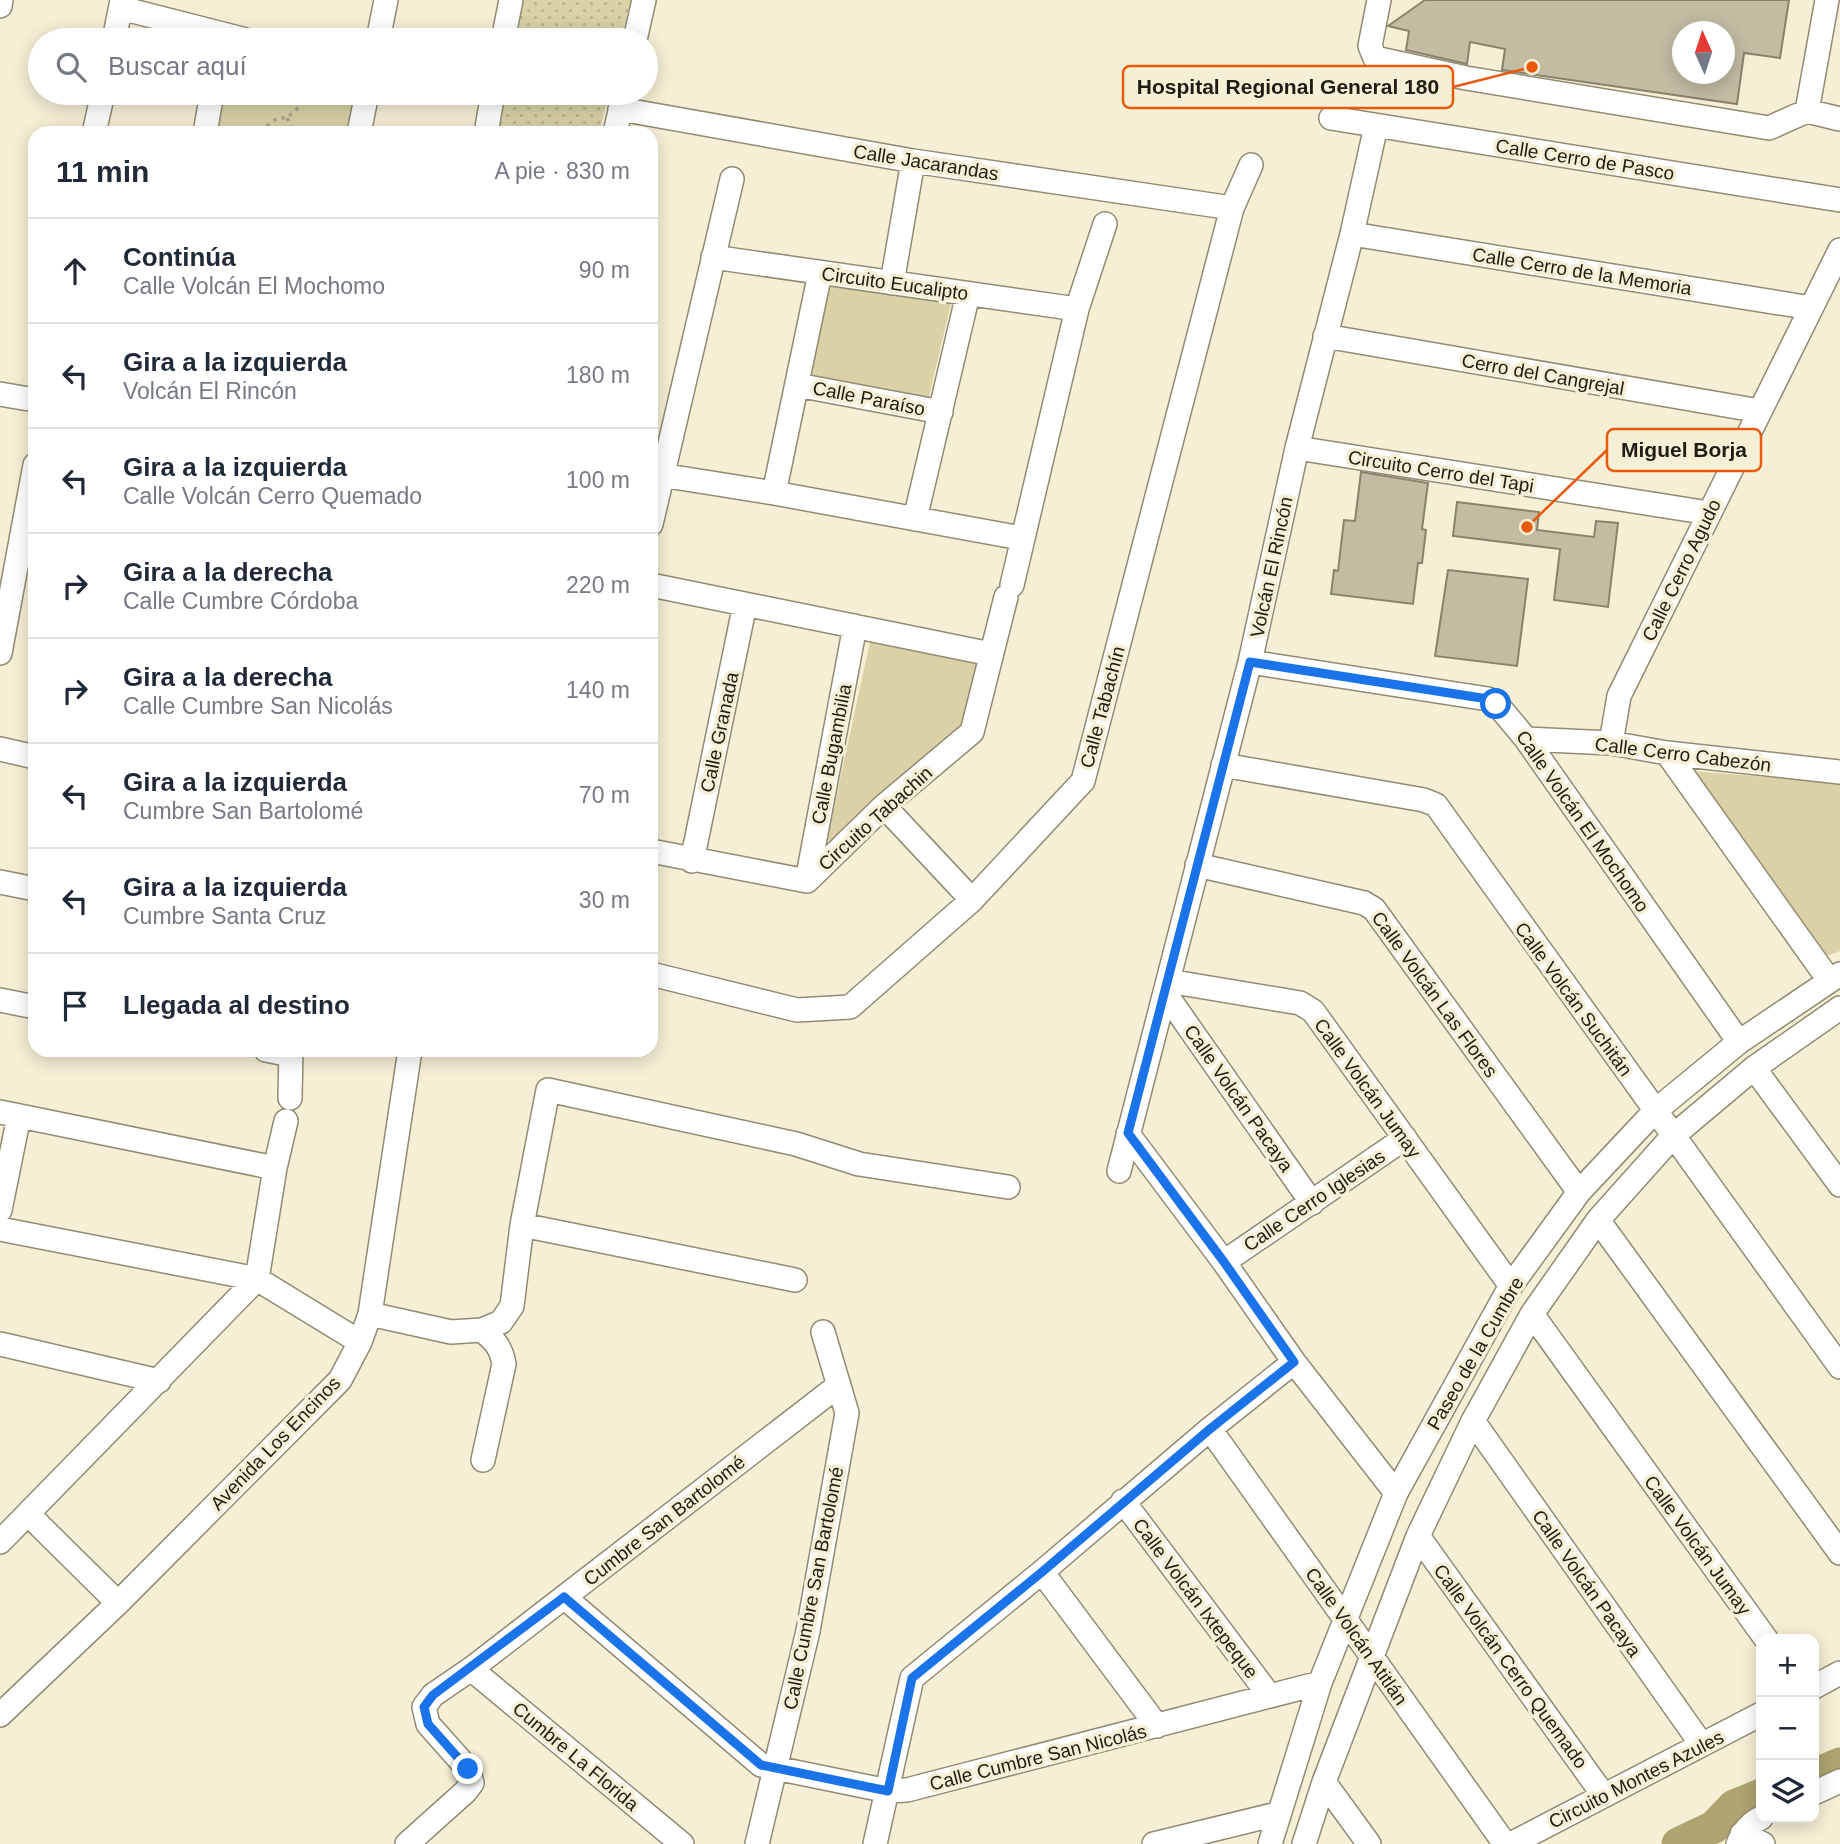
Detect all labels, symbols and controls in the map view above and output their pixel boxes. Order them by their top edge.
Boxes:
north arrow [1672,21,1735,84]
search box [28,28,658,105]
icon: search [52,48,90,86]
text: Buscar aquí [108,51,247,81]
callout: Hospital Regional General 180 [1123,66,1453,108]
text: Hospital Regional General 180 [1137,75,1439,98]
street label: Calle Cerro de Pasco [1494,135,1676,184]
street label: Calle Jacarandas [852,141,1000,184]
text: 11 min [56,155,149,188]
text: A pie · 830 m [494,158,630,184]
text: Continúa [123,242,236,272]
street label: Calle Cerro de la Memoria [1471,244,1693,299]
icon: ahead [56,252,94,290]
text: 90 m [579,257,630,283]
street label: Circuito Eucalipto [820,263,970,304]
text: Calle Volcán El Mochomo [123,273,385,299]
text: Gira a la izquierda [123,347,347,377]
street label: Cerro del Cangrejal [1460,350,1626,399]
icon: left [56,357,94,395]
text: 180 m [566,362,630,388]
street label: Calle Paraíso [811,377,927,420]
text: Volcán El Rincón [123,378,297,404]
callout: Miguel Borja [1607,429,1761,471]
text: Miguel Borja [1621,438,1747,461]
street label: Circuito Cerro del Tapi [1347,446,1535,497]
text: Gira a la izquierda [123,452,347,482]
icon: left [56,462,94,500]
text: 100 m [566,467,630,493]
text: Calle Volcán Cerro Quemado [123,483,422,509]
street label: Volcán El Rincón [1246,495,1297,640]
street label: Calle Cerro Agudo [1638,496,1725,645]
text: Gira a la derecha [123,557,333,587]
icon: right [56,567,94,605]
text: 220 m [566,572,630,598]
text: Calle Cumbre Córdoba [123,588,358,614]
street label: Calle Tabachín [1076,644,1129,770]
text: Gira a la derecha [123,662,333,692]
street label: Calle Granada [696,670,743,794]
icon: right [56,672,94,710]
text: 140 m [566,677,630,703]
street label: Calle Bugambilia [808,682,855,826]
route start [1480,688,1511,719]
text: Calle Cumbre San Nicolás [123,693,393,719]
street label: Calle Volcán El Mochomo [1512,727,1653,916]
street label: Calle Cerro Cabezón [1594,733,1772,776]
street label: Circuito Tabachin [814,762,936,875]
text: Gira a la izquierda [123,767,347,797]
icon: left [56,777,94,815]
text: 70 m [579,782,630,808]
text: Cumbre San Bartolomé [123,798,363,824]
text: Gira a la izquierda [123,872,347,902]
icon: left [56,882,94,920]
text: 30 m [579,887,630,913]
text: Cumbre Santa Cruz [123,903,326,929]
street label: Calle Volcán Las Flores [1367,907,1502,1081]
street label: Calle Volcán Suchitán [1511,918,1636,1080]
icon: arrive [56,987,94,1025]
text: Llegada al destino [123,990,350,1020]
street label: Calle Volcán Jumay [1310,1015,1425,1162]
street label: Calle Volcán Pacaya [1180,1021,1297,1176]
street label: Calle Cerro Iglesias [1240,1145,1389,1255]
street label: Paseo de la Cumbre [1423,1273,1528,1434]
street label: Avenida Los Encinos [206,1372,344,1514]
street label: Cumbre San Bartolomé [580,1451,749,1590]
street label: Calle Cumbre San Bartolomé [780,1465,847,1711]
street label: Calle Volcán Jumay [1640,1472,1755,1619]
street label: Calle Volcán Pacaya [1528,1506,1645,1661]
street label: Calle Volcán Ixtepeque [1129,1514,1262,1682]
street label: Calle Volcán Cerro Quemado [1429,1560,1592,1772]
street label: Calle Volcán Atitlán [1301,1564,1412,1709]
map controls [1756,1634,1819,1823]
button: + [1756,1634,1819,1697]
button: − [1756,1697,1819,1760]
street label: Cumbre La Florida [509,1698,643,1815]
street label: Calle Cumbre San Nicolás [927,1720,1149,1795]
street label: Circuito Montes Azules [1545,1726,1727,1833]
route end [452,1753,483,1784]
button: layers [1756,1760,1819,1823]

